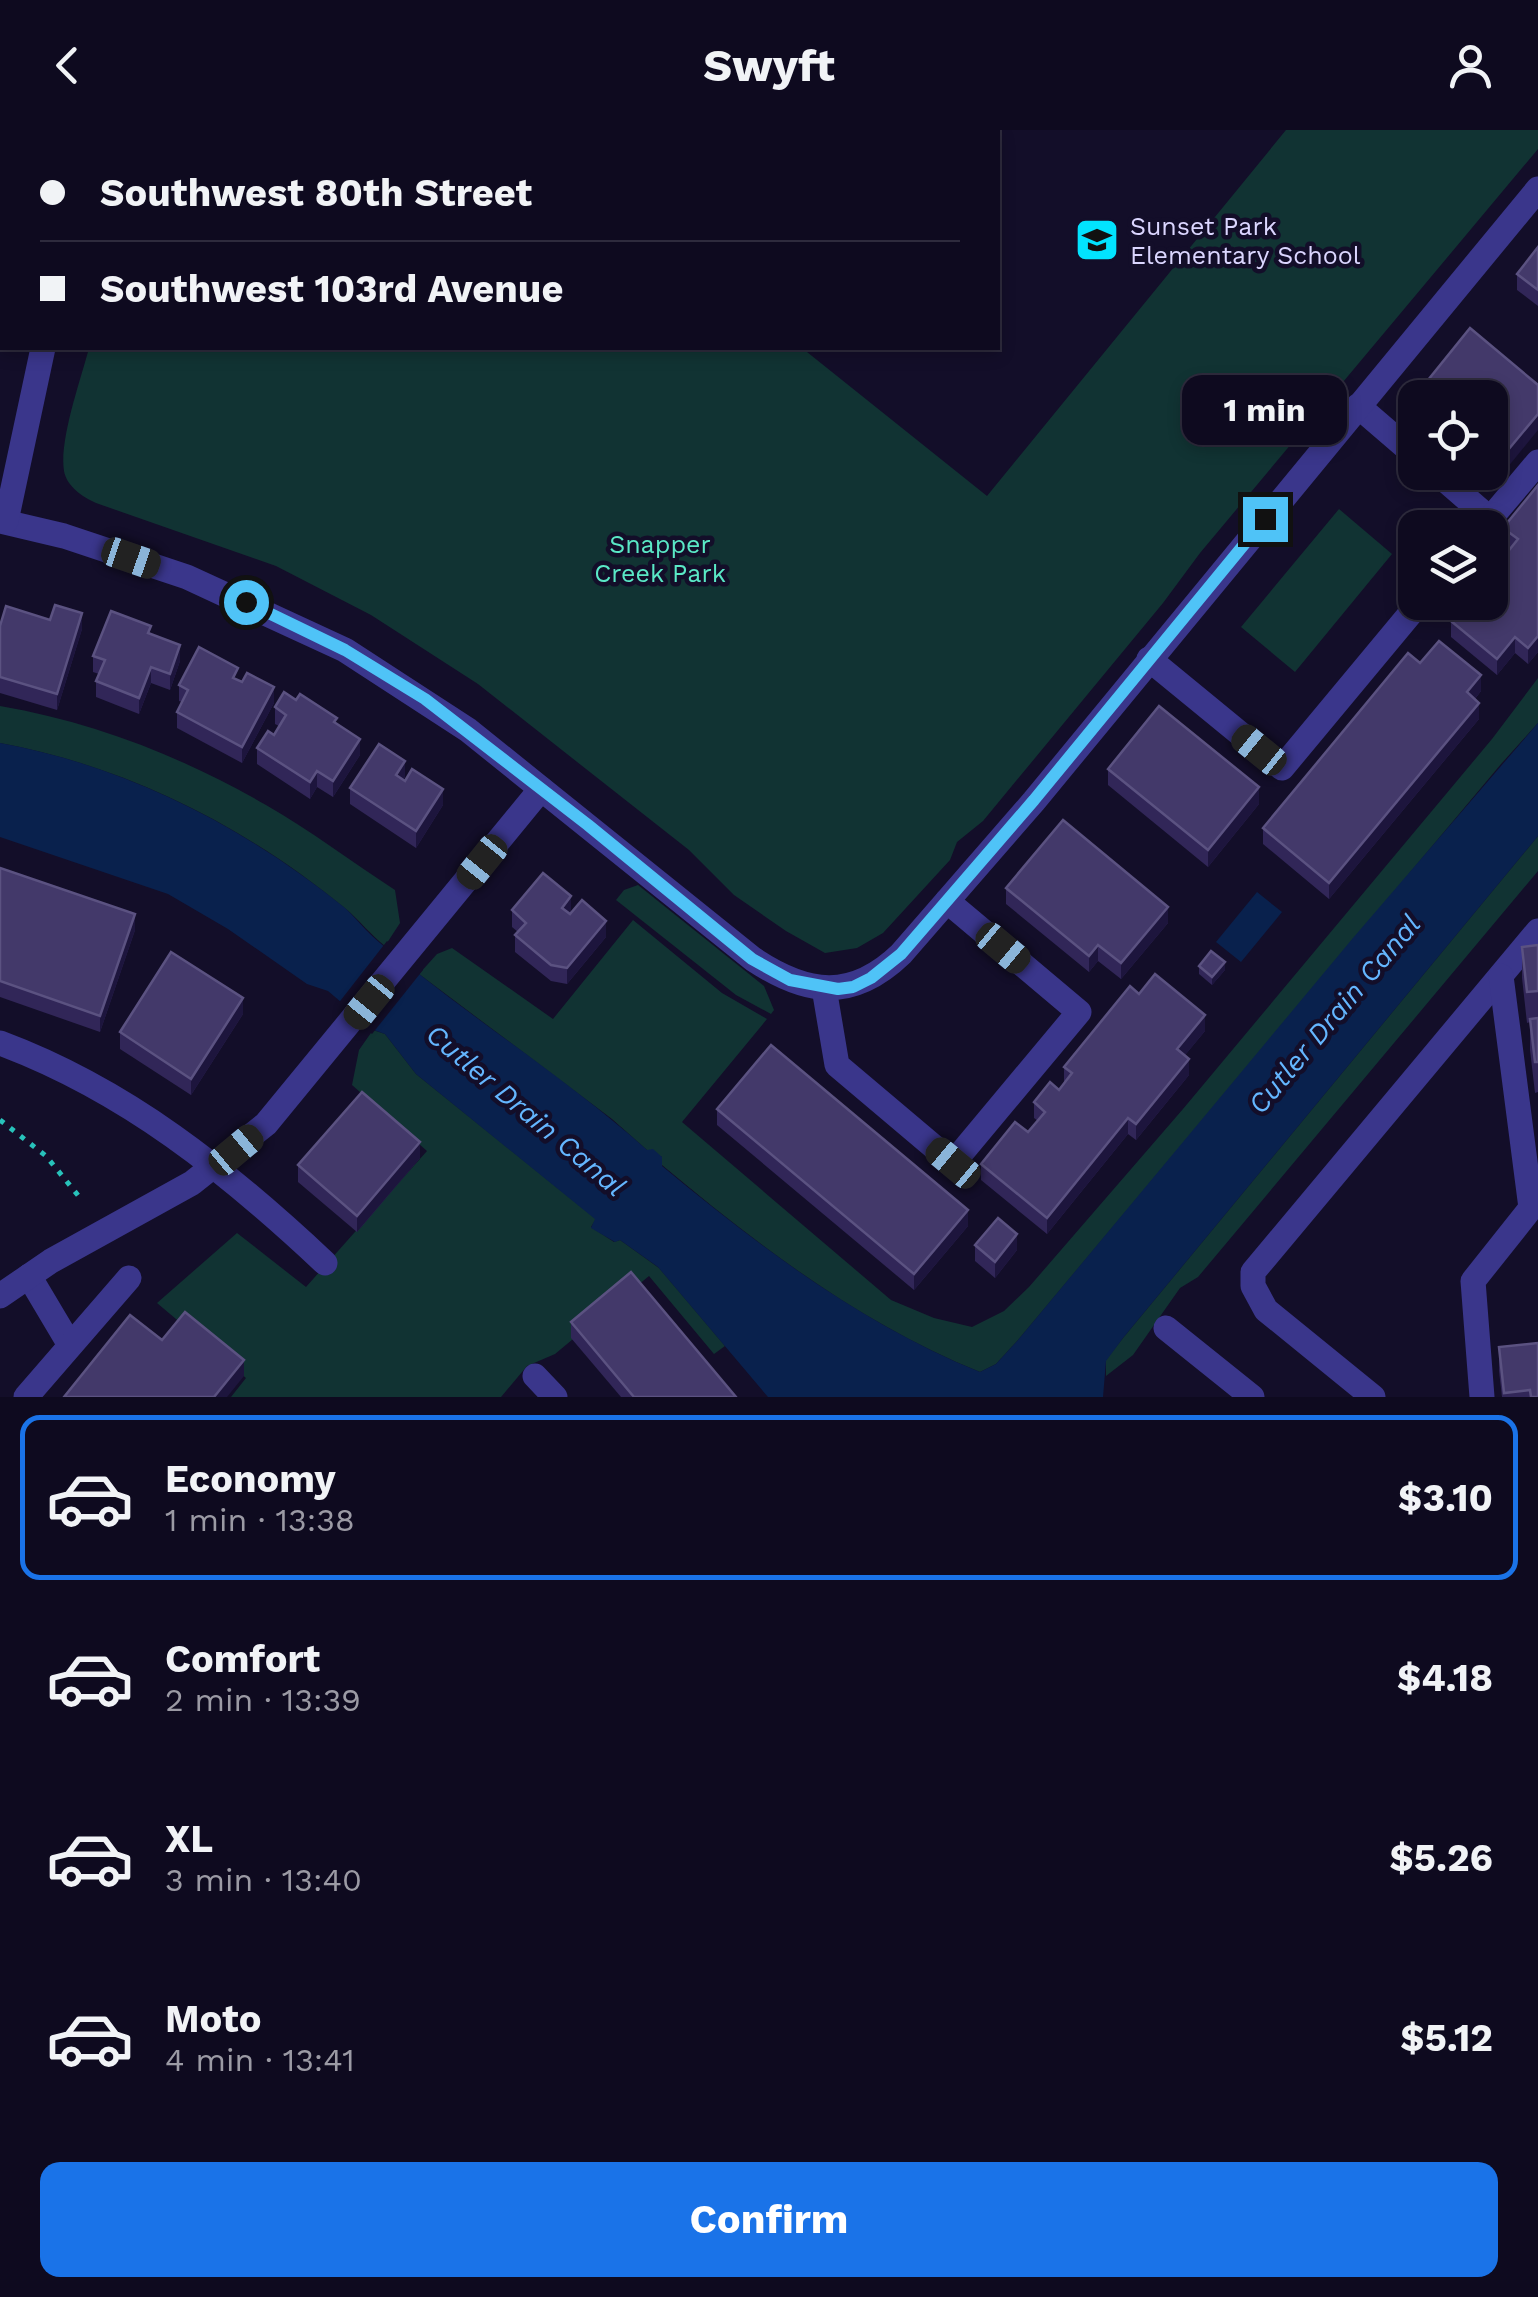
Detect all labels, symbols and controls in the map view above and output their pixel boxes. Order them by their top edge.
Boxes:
icon: back [40,38,95,93]
icon: person [1443,38,1498,93]
text: Swyft [703,39,835,92]
text: Southwest 80th Street [100,171,532,215]
place label: Sunset Park Elementary School [1130,212,1361,270]
school or university icon: Sunset Park Elementary School [1074,217,1120,263]
text: Southwest 103rd Avenue [100,267,563,311]
callout: 1 min [1182,374,1348,444]
map controls [1398,380,1508,620]
button: locate [1398,380,1508,490]
text: 1 min [1223,391,1306,429]
route end [1243,497,1288,542]
button: layers [1398,510,1508,620]
park label: Snapper Creek Park [594,530,726,588]
car [98,534,164,582]
route start [224,580,269,625]
car [1226,719,1292,781]
car [451,829,513,895]
water label: Cutler Drain Canal [1241,908,1427,1121]
car [970,917,1036,979]
car [338,969,400,1035]
water label: Cutler Drain Canal [419,1017,632,1203]
car [203,1119,269,1181]
car [920,1132,986,1194]
icon: car [45,1453,135,1543]
text: Economy [165,1457,336,1501]
text: $3.10 [1398,1476,1493,1520]
text: 1 min · 13:38 [165,1501,355,1539]
icon: car [45,1633,135,1723]
text: Comfort [165,1637,320,1681]
text: $4.18 [1397,1656,1493,1700]
text: 2 min · 13:39 [165,1681,361,1719]
icon: car [45,1813,135,1903]
text: XL [165,1817,213,1861]
text: $5.26 [1389,1836,1493,1880]
text: 3 min · 13:40 [165,1861,362,1899]
icon: car [45,1993,135,2083]
text: Moto [165,1997,261,2041]
text: $5.12 [1400,2016,1493,2060]
text: 4 min · 13:41 [165,2041,355,2079]
button: Confirm [40,2162,1498,2277]

